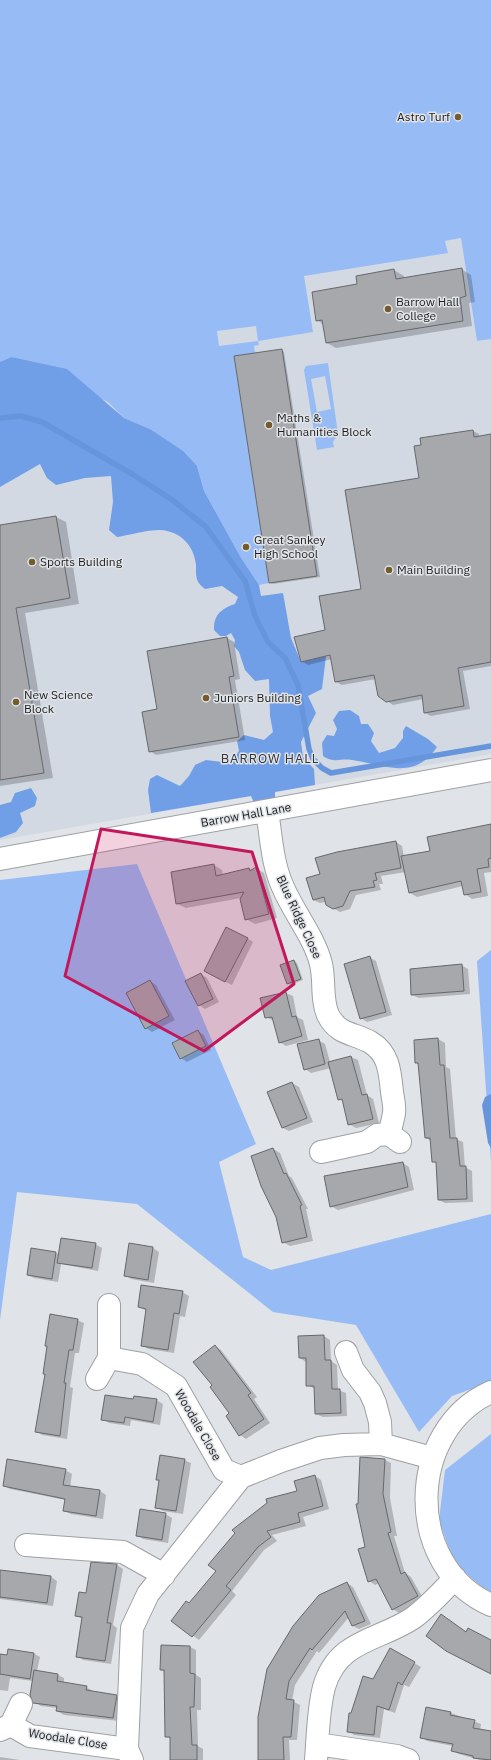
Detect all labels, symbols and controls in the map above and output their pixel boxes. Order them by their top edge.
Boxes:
place label: Astro Turf [397,109,450,124]
marker: Astro Turf [453,112,463,122]
place label: Barrow Hall College [396,294,459,323]
marker: Barrow Hall College [383,304,393,314]
place label: Maths & Humanities Block [277,410,372,439]
marker: Maths & Humanities Block [264,420,274,430]
place label: Great Sankey High School [254,532,326,561]
marker: Great Sankey High School [241,542,251,552]
place label: Sports Building [40,554,123,569]
marker: Sports Building [27,557,37,567]
place label: Main Building [397,562,470,577]
marker: Main Building [384,565,394,575]
place label: New Science Block [24,687,93,716]
place label: Juniors Building [214,690,301,705]
marker: Juniors Building [201,693,211,703]
marker: New Science Block [11,697,21,707]
district label: BARROW HALL [221,750,319,767]
street label: Barrow Hall Lane [199,799,293,830]
street label: Blue Ridge Close [274,873,326,961]
street label: Woodale Close [172,1386,225,1463]
street label: Woodale Close [27,1725,109,1752]

